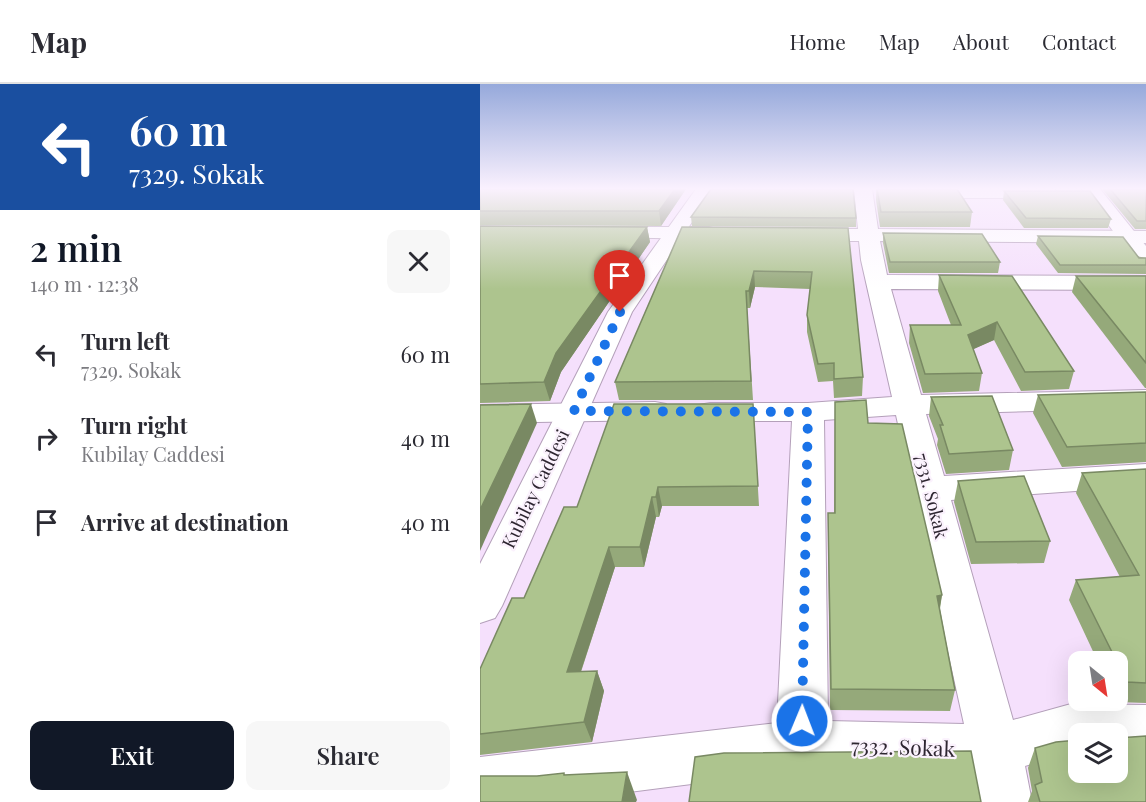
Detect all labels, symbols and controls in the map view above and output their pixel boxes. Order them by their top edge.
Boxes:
text: Map [30,23,87,60]
text: Home [790,27,846,55]
text: Map [879,27,920,55]
text: About [953,27,1009,55]
text: Contact [1042,27,1116,55]
text: 60 m [129,101,227,157]
icon: left [30,108,108,186]
text: 7329. Sokak [129,155,264,191]
text: 2 min [30,223,122,271]
button: close [387,230,450,293]
pin [594,250,645,312]
icon: arrive [603,259,636,292]
text: 140 m · 12:38 [30,270,139,297]
text: Turn left [81,326,170,356]
icon: left [30,338,63,371]
text: 60 m [400,339,450,369]
text: 7329. Sokak [81,356,181,383]
text: Turn right [81,410,187,440]
icon: right [30,422,63,455]
text: 40 m [401,423,450,453]
street label: Kubilay Caddesi [496,425,574,552]
text: Kubilay Caddesi [81,440,225,467]
street label: 7331. Sokak [910,451,954,541]
icon: arrive [30,506,63,539]
text: Arrive at destination [81,507,289,537]
text: 40 m [401,507,450,537]
north arrow [1068,651,1128,711]
map controls [1068,651,1128,783]
position arrow [770,689,834,753]
button: Exit [30,721,234,790]
button: Share [246,721,450,790]
button: layers [1068,723,1128,783]
street label: 7332. Sokak [851,730,956,762]

